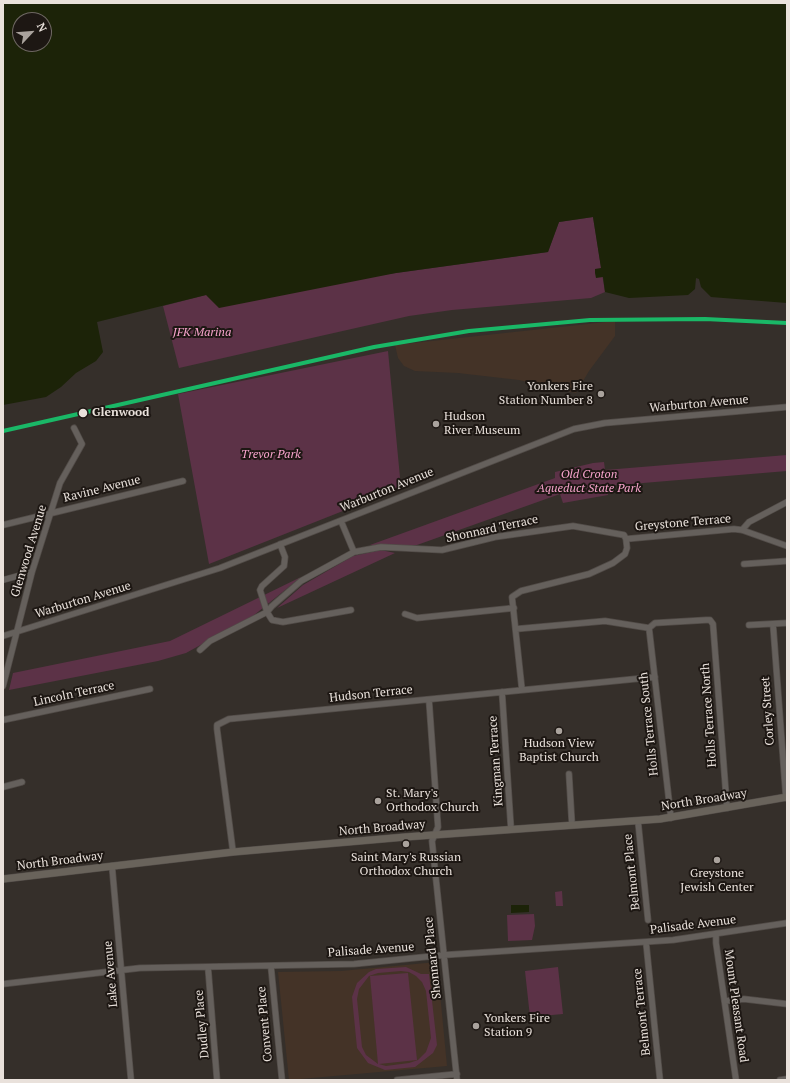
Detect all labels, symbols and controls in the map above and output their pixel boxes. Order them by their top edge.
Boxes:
north arrow [12,12,52,52]
text: N [34,20,50,34]
park label: JFK Marina [173,326,231,340]
place label: Yonkers Fire Station Number 8 [499,380,593,408]
marker: Yonkers Fire Station Number 8 [596,389,606,399]
street label: Warburton Avenue [649,392,749,416]
place label: Glenwood [92,406,149,420]
marker: Glenwood [77,407,89,419]
place label: Hudson River Museum [444,410,520,438]
marker: Hudson River Museum [431,419,441,429]
park label: Trevor Park [241,448,301,462]
street label: Warburton Avenue [338,465,436,515]
park label: Old Croton Aqueduct State Park [537,468,641,496]
street label: Ravine Avenue [62,472,142,506]
street label: Glenwood Avenue [8,503,50,599]
street label: Shonnard Terrace [445,512,539,546]
street label: Greystone Terrace [634,512,732,534]
street label: Warburton Avenue [33,579,133,621]
street label: Holls Terrace North [698,662,720,768]
street label: Holls Terrace South [636,671,662,777]
street label: Corley Street [758,676,778,746]
street label: Lincoln Terrace [32,678,116,710]
street label: Hudson Terrace [329,682,413,706]
street label: Kingman Terrace [486,715,506,807]
marker: Hudson View Baptist Church [554,726,564,736]
place label: Hudson View Baptist Church [519,737,599,765]
street label: North Broadway [660,786,748,814]
place label: St. Mary's Orthodox Church [386,787,479,815]
marker: St. Mary's Orthodox Church [373,796,383,806]
street label: North Broadway [338,817,426,839]
street label: Belmont Place [621,833,643,911]
marker: Saint Mary's Russian Orthodox Church [401,839,411,849]
street label: North Broadway [16,849,104,873]
place label: Saint Mary's Russian Orthodox Church [351,851,461,879]
marker: Greystone Jewish Center [712,855,722,865]
place label: Greystone Jewish Center [680,867,754,895]
street label: Palisade Avenue [649,913,737,937]
street label: Shonnard Place [422,916,444,1000]
street label: Lake Avenue [101,940,121,1008]
street label: Palisade Avenue [327,940,415,960]
street label: Mount Pleasant Road [721,949,751,1063]
street label: Belmont Terrace [630,968,654,1056]
street label: Convent Place [255,986,275,1062]
street label: Dudley Place [192,989,212,1059]
place label: Yonkers Fire Station 9 [484,1012,550,1040]
marker: Yonkers Fire Station 9 [471,1021,481,1031]

